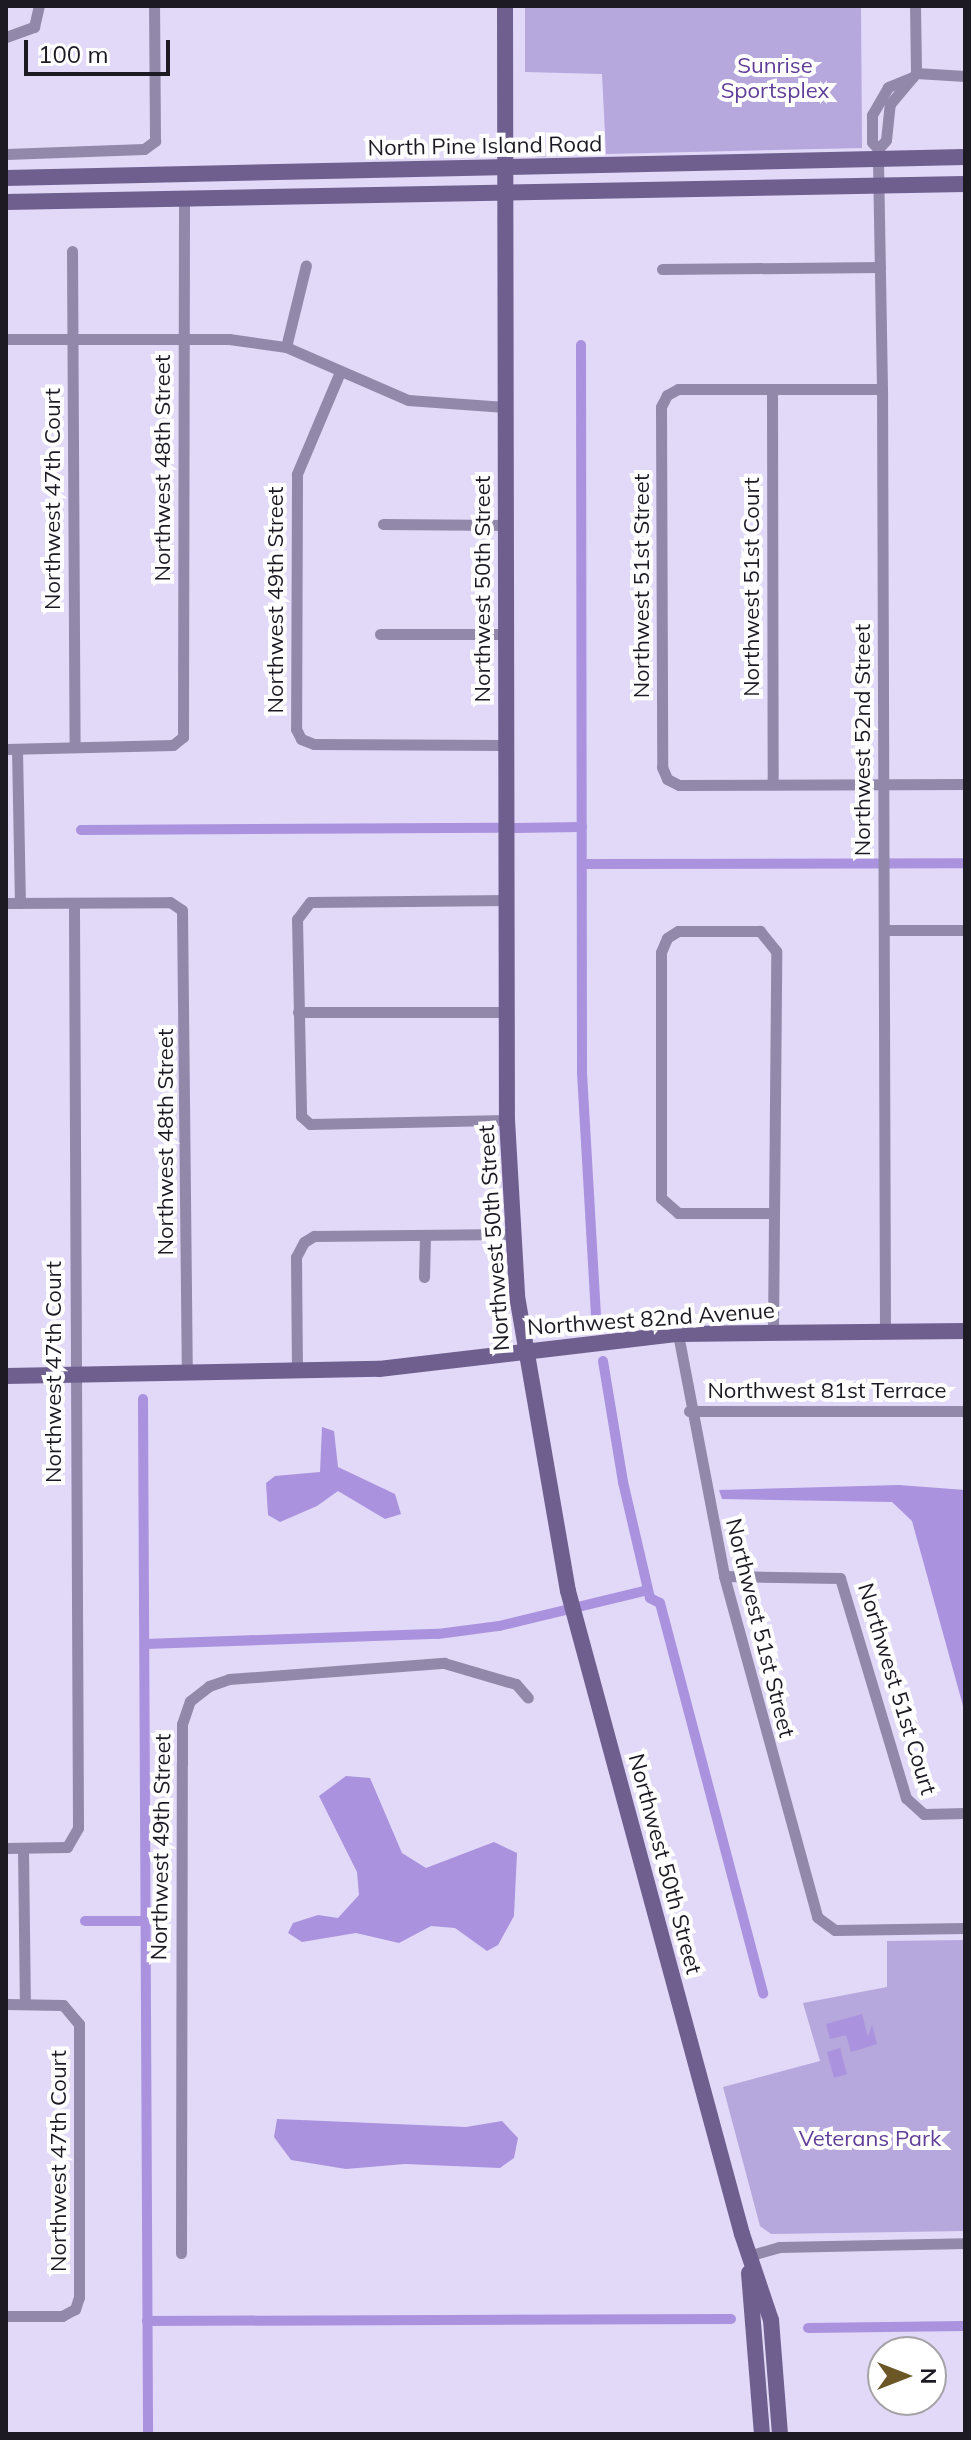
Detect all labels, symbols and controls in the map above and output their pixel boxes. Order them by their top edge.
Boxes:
scale bar [28,24,174,74]
text: 100 m [38,39,109,69]
park label: Sunrise Sportsplex [721,52,829,104]
street label: North Pine Island Road [367,131,603,161]
street label: Northwest 48th Street [150,355,176,581]
street label: Northwest 47th Court [40,388,66,610]
street label: Northwest 51st Street [629,474,655,698]
street label: Northwest 50th Street [470,476,496,702]
street label: Northwest 51st Court [739,477,765,697]
street label: Northwest 49th Street [263,487,289,713]
street label: Northwest 52nd Street [850,624,876,856]
street label: Northwest 48th Street [153,1029,179,1255]
street label: Northwest 50th Street [473,1124,515,1352]
street label: Northwest 47th Court [41,1261,67,1483]
street label: Northwest 82nd Avenue [526,1297,776,1341]
street label: Northwest 81st Terrace [707,1378,947,1404]
street label: Northwest 51st Street [720,1516,800,1740]
street label: Northwest 51st Court [852,1580,942,1798]
street label: Northwest 49th Street [146,1733,176,1961]
street label: Northwest 50th Street [623,1751,707,1977]
street label: Northwest 47th Court [46,2050,72,2272]
park label: Veterans Park [799,2126,941,2152]
north arrow [867,2336,947,2416]
text: N [915,2368,943,2384]

